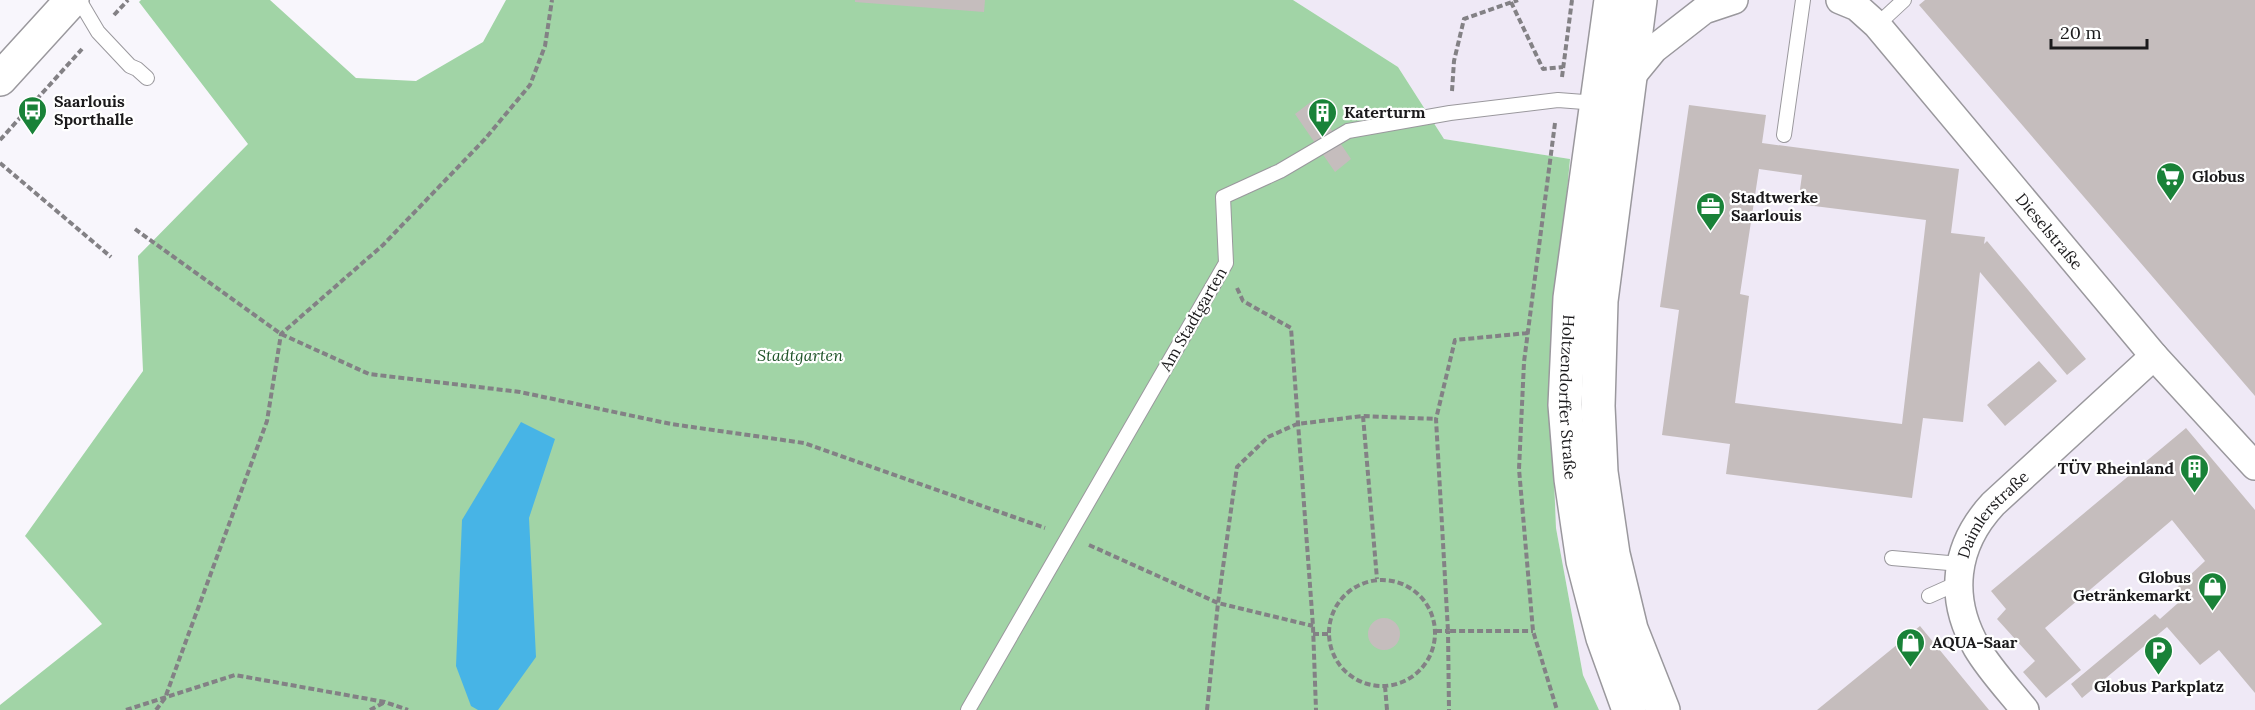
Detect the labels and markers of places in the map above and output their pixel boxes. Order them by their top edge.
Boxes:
place label: Saarlouis Sporthalle [54,91,134,129]
bus stop icon: Saarlouis Sporthalle [17,94,49,136]
building icon: Katerturm [1307,96,1339,138]
place label: Katerturm [1344,102,1426,122]
supermarket icon: Globus [2155,160,2187,202]
place label: Globus [2192,166,2245,186]
place label: Stadtwerke Saarlouis [1731,187,1819,225]
office icon: Stadtwerke Saarlouis [1694,190,1726,232]
building icon: TÜV Rheinland [2179,452,2211,494]
place label: TÜV Rheinland [2058,458,2174,478]
place label: Globus Getränkemarkt [2073,567,2191,605]
shop icon: Globus Getränkemarkt [2196,570,2228,612]
shop icon: AQUA-Saar [1895,626,1927,668]
place label: AQUA-Saar [1932,632,2018,652]
parking icon: Globus Parkplatz [2143,634,2175,676]
place label: Globus Parkplatz [2094,676,2224,696]

